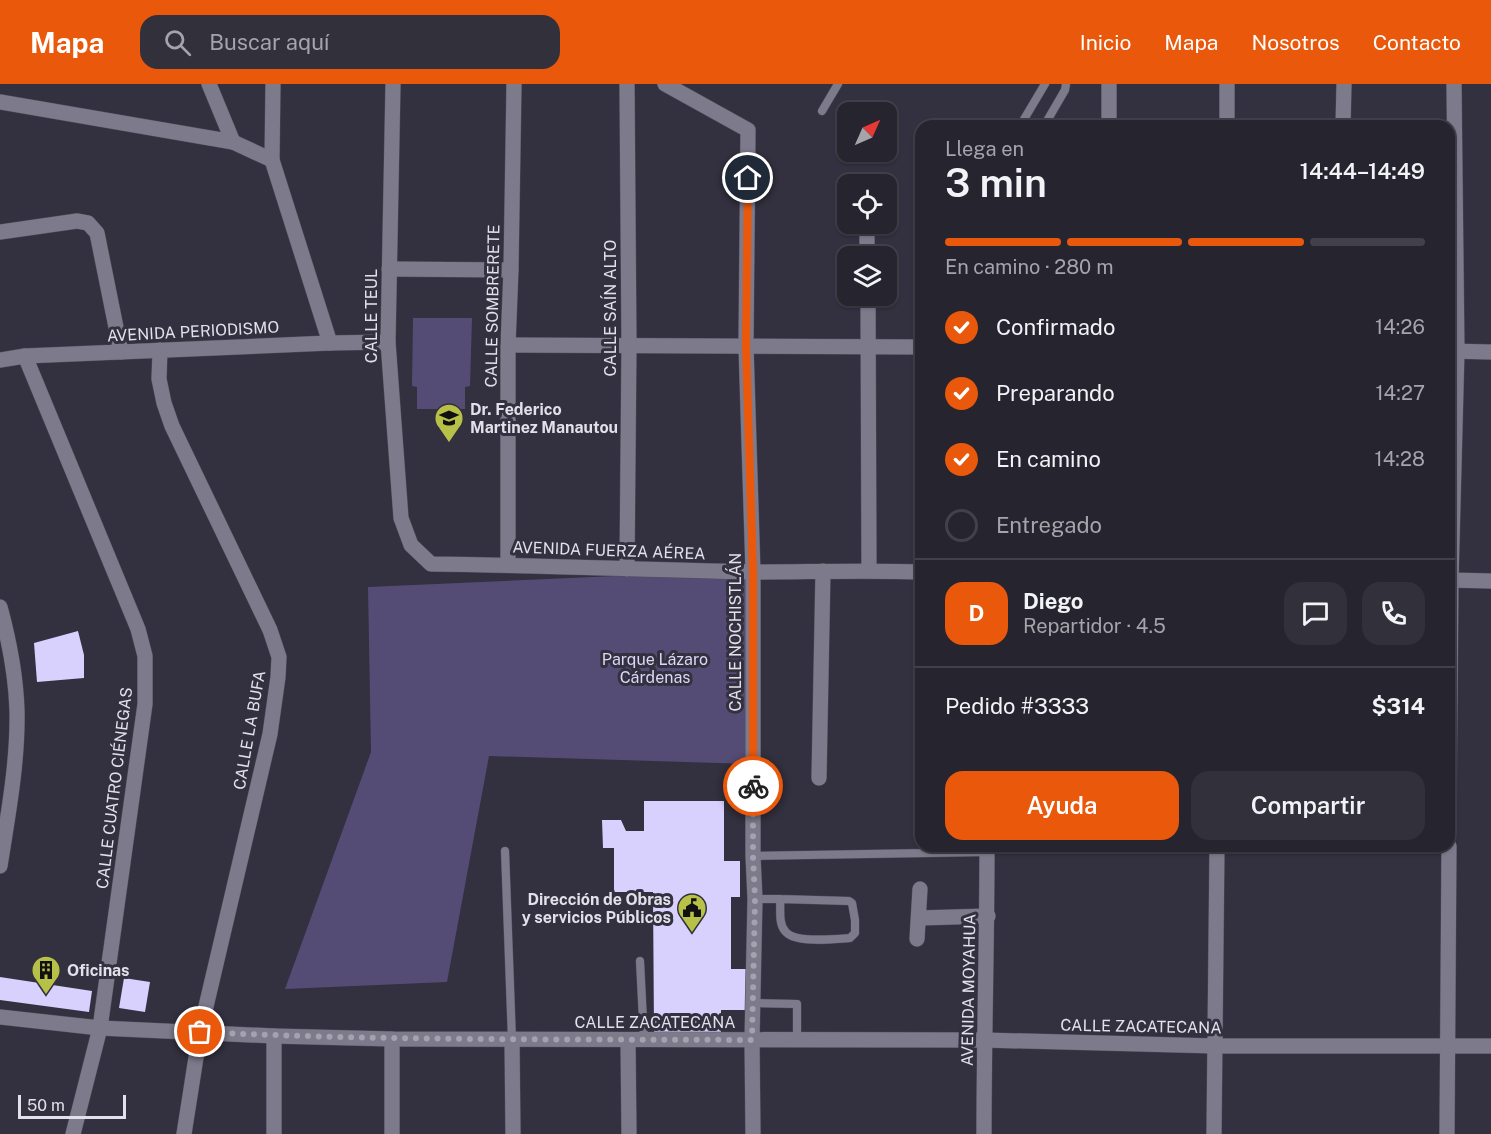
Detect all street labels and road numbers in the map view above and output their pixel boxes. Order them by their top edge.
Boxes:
street label: CALLE SOMBRERETE [482,224,503,388]
street label: CALLE SAÍN ALTO [600,240,620,376]
street label: CALLE TEUL [362,269,381,363]
street label: AVENIDA PERIODISMO [106,318,280,345]
street label: AVENIDA FUERZA AÉREA [512,537,706,563]
street label: CALLE NOCHISTLÁN [725,553,745,711]
street label: CALLE LA BUFA [230,669,269,791]
street label: CALLE CUATRO CIÉNEGAS [92,686,136,890]
street label: AVENIDA MOYAHUA [958,914,979,1066]
street label: CALLE ZACATECANA [574,1013,736,1032]
street label: CALLE ZACATECANA [1060,1016,1222,1037]

